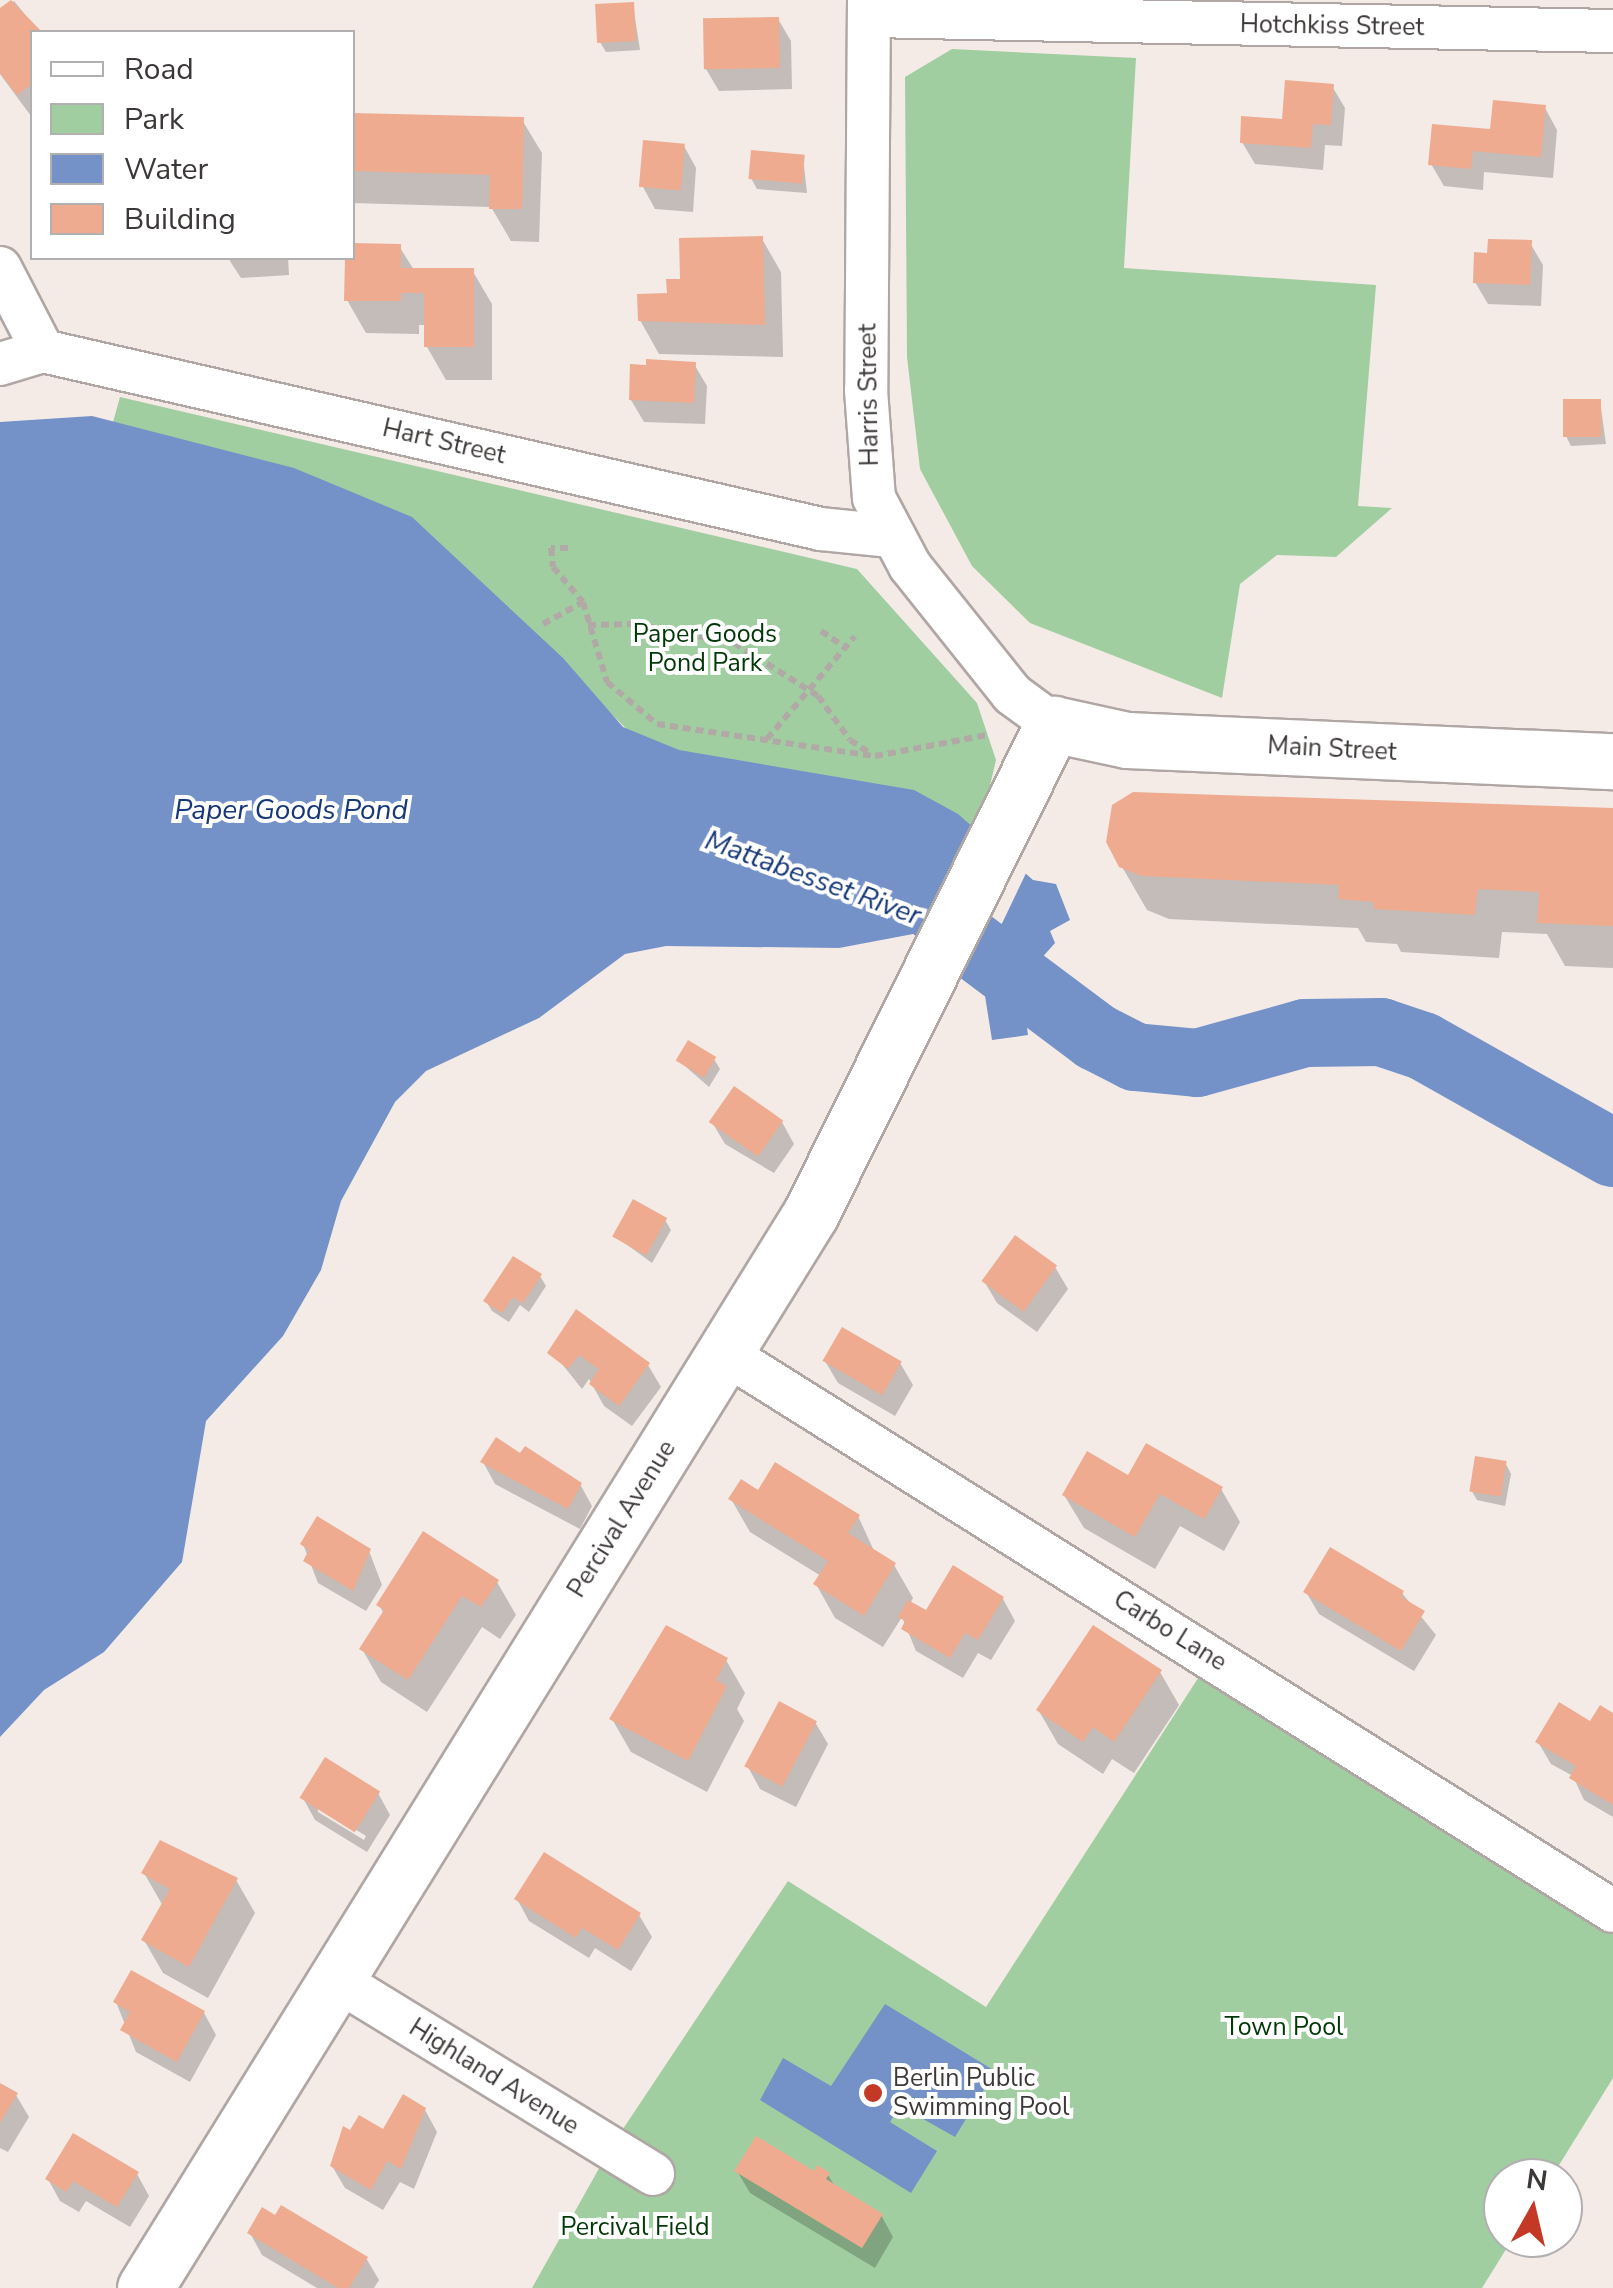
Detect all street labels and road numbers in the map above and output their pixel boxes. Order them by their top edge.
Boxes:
street label: Hotchkiss Street [1240,9,1424,43]
street label: Harris Street [853,323,885,467]
street label: Hart Street [380,413,508,471]
street label: Main Street [1267,731,1397,767]
street label: Percival Avenue [562,1435,682,1603]
street label: Carbo Lane [1108,1584,1232,1678]
street label: Highland Avenue [404,2013,584,2141]

